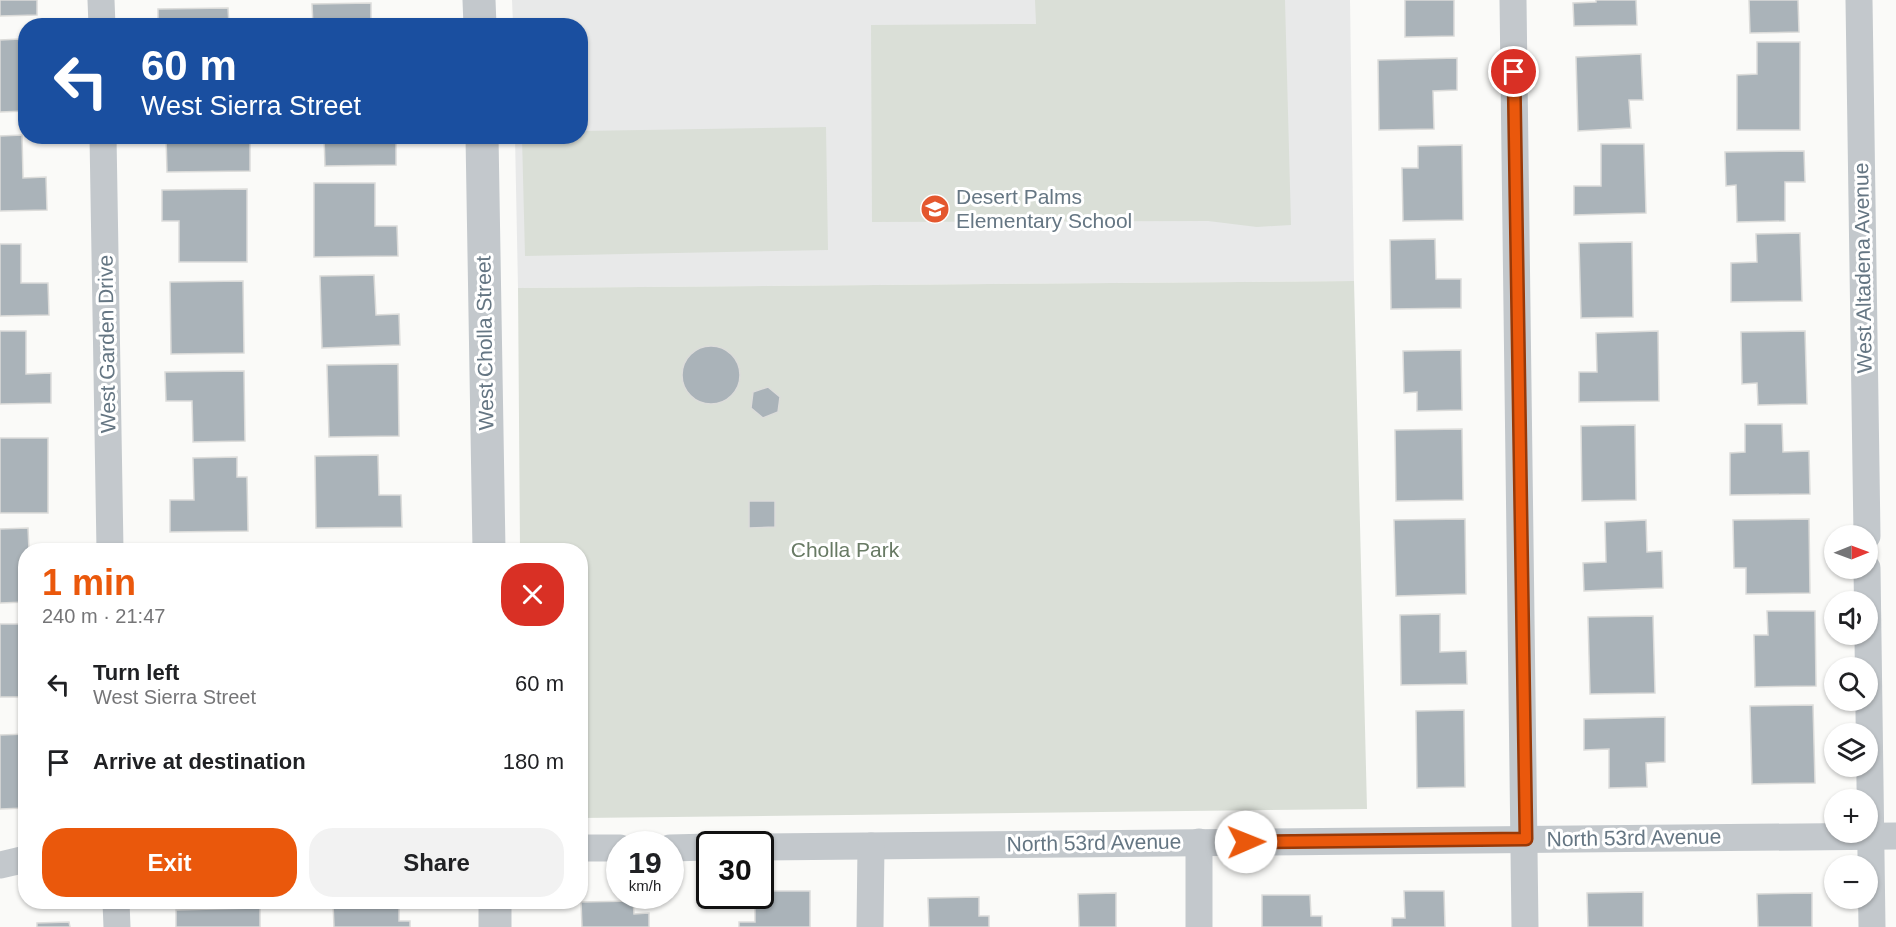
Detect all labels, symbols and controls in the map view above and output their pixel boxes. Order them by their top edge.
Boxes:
icon: left [42,42,120,120]
text: 60 m [141,42,237,89]
pin [1488,46,1539,97]
icon: arrive [1497,55,1530,88]
text: West Sierra Street [141,91,361,121]
street label: West Altadena Avenue [1849,163,1876,373]
place label: Desert Palms Elementary School [956,185,1132,232]
school or university icon: Desert Palms Elementary School [919,193,951,225]
street label: West Garden Drive [93,255,120,433]
street label: West Cholla Street [471,255,498,431]
north arrow [1824,525,1878,579]
map controls [1824,525,1878,909]
park label: Cholla Park [791,538,900,561]
text: 1 min [42,562,136,603]
button: close [501,563,564,626]
button: sound [1824,591,1878,645]
text: 240 m · 21:47 [42,605,165,627]
button: search [1824,657,1878,711]
text: Turn left [93,660,179,685]
icon: left [42,668,75,701]
text: 60 m [515,671,564,696]
text: West Sierra Street [93,686,256,708]
button: layers [1824,723,1878,777]
icon: arrive [42,746,75,779]
text: Arrive at destination [93,749,306,774]
text: 180 m [503,749,564,774]
button: + [1824,789,1878,843]
position arrow [1214,810,1278,874]
street label: North 53rd Avenue [1546,824,1722,851]
button: Exit [42,828,297,897]
button: Share [309,828,564,897]
street label: North 53rd Avenue [1006,829,1182,856]
speed limit sign: 30 [696,831,774,909]
text: 19 [628,846,662,879]
button: − [1824,855,1878,909]
text: km/h [629,877,661,894]

